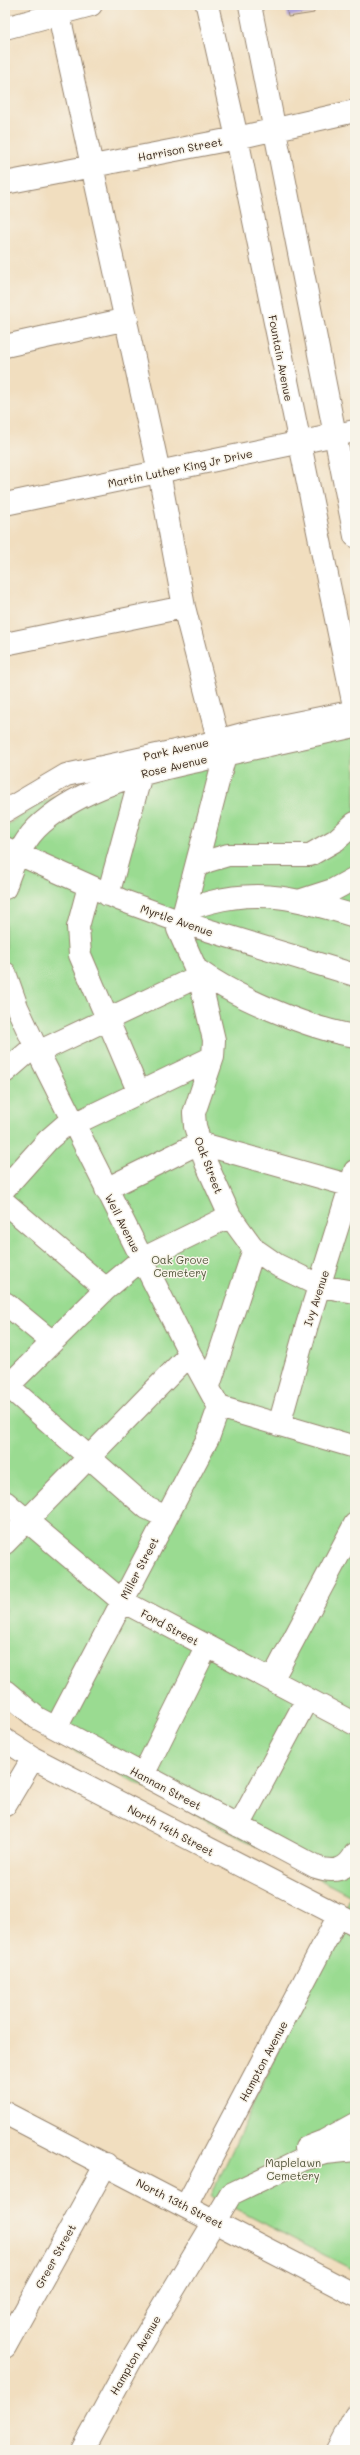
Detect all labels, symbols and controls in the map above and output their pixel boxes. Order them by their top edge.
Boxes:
street label: Harrison Street [137,133,224,165]
street label: Fountain Avenue [265,314,297,403]
street label: Martin Luther King Jr Drive [106,445,254,491]
street label: Park Avenue [142,734,210,764]
street label: Rose Avenue [140,751,209,781]
street label: Myrtle Avenue [139,901,216,940]
street label: Oak Street [191,1134,227,1196]
street label: Weil Avenue [102,1191,144,1255]
park label: Oak Grove Cemetery [151,1252,209,1280]
street label: Ivy Avenue [300,1268,332,1328]
street label: Miller Street [116,1534,162,1602]
street label: Ford Street [138,1605,202,1649]
street label: Hannan Street [128,1763,204,1813]
street label: North 14th Street [125,1801,217,1859]
street label: Hampton Avenue [235,2018,291,2104]
park label: Maplelawn Cemetery [265,2155,321,2183]
street label: North 13th Street [134,2175,226,2231]
street label: Greer Street [31,2221,79,2291]
street label: Hampton Avenue [106,2312,164,2397]

